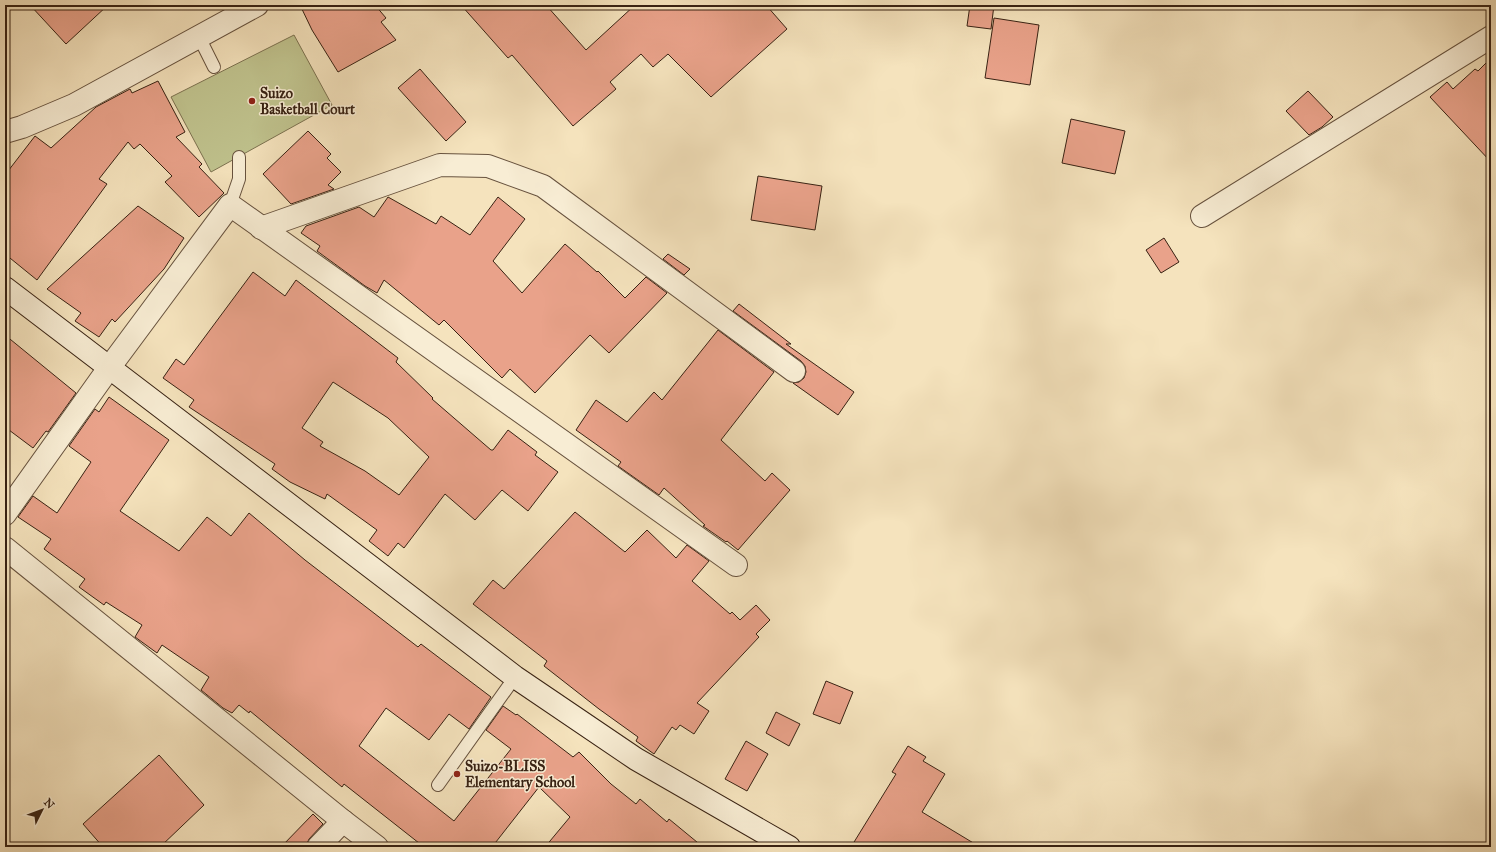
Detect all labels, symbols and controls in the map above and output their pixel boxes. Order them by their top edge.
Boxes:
place label: Suizo Basketball Court [260,85,355,118]
marker: Suizo Basketball Court [247,96,257,106]
place label: Suizo-BLISS Elementary School [465,758,576,792]
marker: Suizo-BLISS Elementary School [452,769,462,779]
north arrow [22,790,62,830]
text: N [41,796,57,812]

